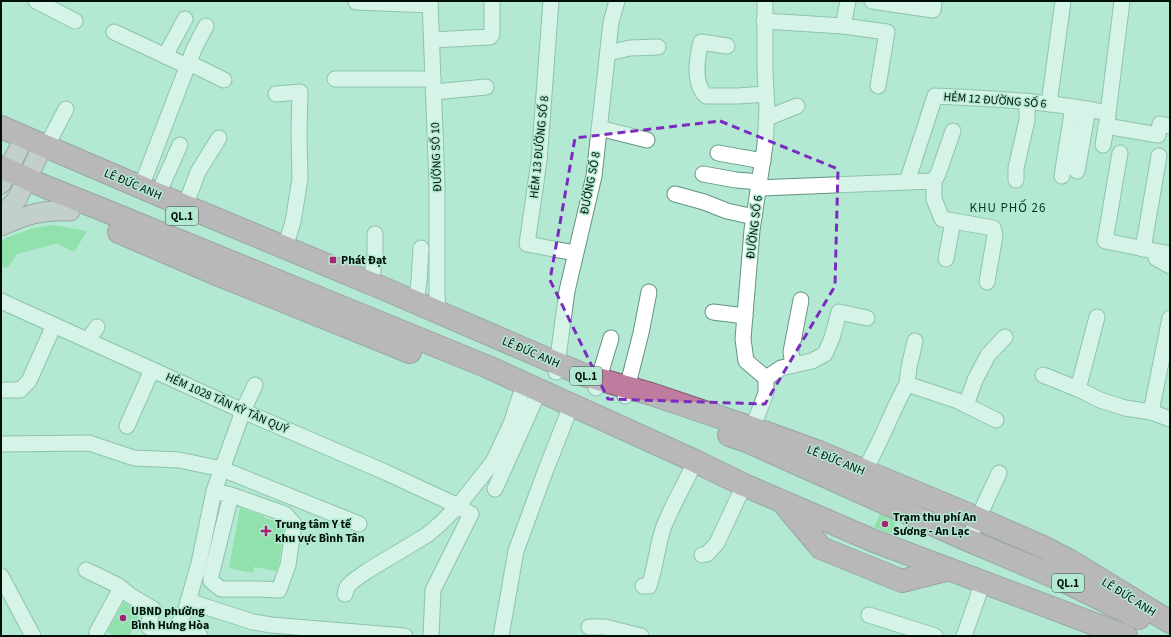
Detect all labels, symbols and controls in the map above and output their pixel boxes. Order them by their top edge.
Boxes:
street label: HẺM 12 ĐƯỜNG SỐ 6 [943,88,1047,113]
street label: HẺM 13 ĐƯỜNG SỐ 8 [526,95,553,199]
street label: ĐƯỜNG SỐ 10 [427,122,446,192]
street label: ĐƯỜNG SỐ 8 [576,150,605,216]
street label: LÊ ĐỨC ANH [101,165,164,204]
street label: ĐƯỜNG SỐ 6 [742,194,767,260]
district label: KHU PHỐ 26 [970,199,1046,217]
road number: QL.1 [166,207,198,225]
place label: Phát Đạt [341,252,387,269]
marker: Phát Đạt [328,255,338,265]
street label: LÊ ĐỨC ANH [499,333,562,372]
road number: QL.1 [570,367,602,385]
street label: HẺM 1028 TÂN KỲ TÂN QUÝ [163,369,291,438]
street label: LÊ ĐỨC ANH [804,441,867,480]
place label: Trạm thu phí An Sương - An Lạc [893,509,977,540]
place label: Trung tâm Y tế khu vực Bình Tân [275,516,365,547]
marker: Trạm thu phí An Sương - An Lạc [880,519,890,529]
marker: Trung tâm Y tế khu vực Bình Tân [260,525,272,537]
road number: QL.1 [1052,574,1084,592]
street label: LÊ ĐỨC ANH [1098,574,1159,621]
place label: UBND phường Bình Hưng Hòa [131,603,209,634]
marker: UBND phường Bình Hưng Hòa [118,613,128,623]

